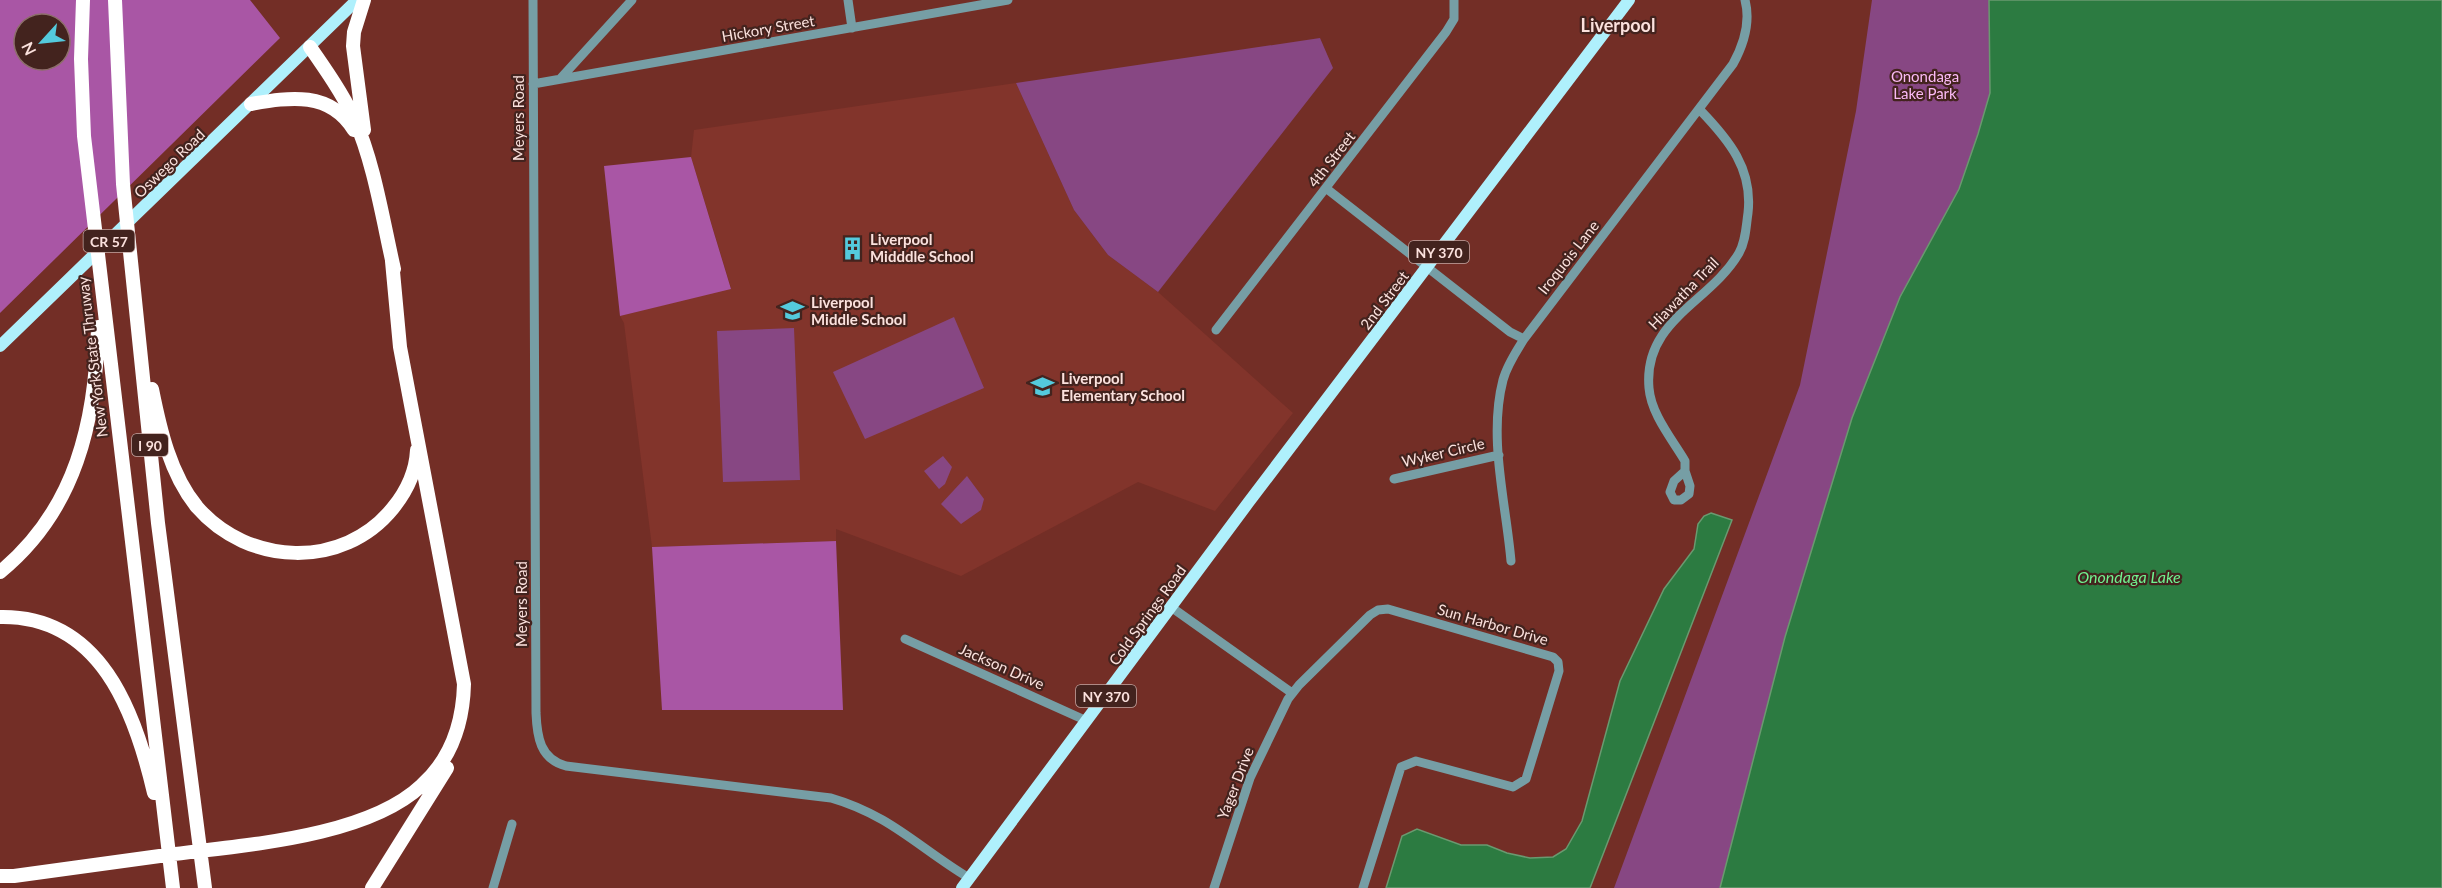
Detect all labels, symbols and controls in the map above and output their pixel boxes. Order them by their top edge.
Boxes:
street label: Hickory Street [720,11,816,45]
north arrow [12,12,72,72]
district label: Liverpool [1581,14,1655,36]
text: N [17,39,39,59]
park label: Onondaga Lake Park [1891,67,1959,102]
street label: Meyers Road [509,75,527,161]
street label: Oswego Road [130,125,208,201]
street label: 4th Street [1304,127,1359,190]
street label: Iroquois Lane [1534,217,1602,297]
road number: CR 57 [84,230,134,252]
place label: Liverpool Midddle School [870,230,974,265]
building icon: Liverpool Midddle School [839,235,865,261]
road number: NY 370 [1409,241,1469,263]
street label: Hiawatha Trail [1644,253,1722,333]
street label: 2nd Street [1356,267,1412,333]
street label: New York State Thruway [73,275,111,438]
place label: Liverpool Middle School [811,293,906,328]
school or university icon: Liverpool Middle School [780,298,806,324]
place label: Liverpool Elementary School [1061,369,1185,404]
school or university icon: Liverpool Elementary School [1030,374,1056,400]
road number: I 90 [132,434,168,456]
street label: Wyker Circle [1400,434,1486,470]
street label: Meyers Road [512,561,530,647]
street label: Cold Springs Road [1105,561,1189,669]
water label: Onondaga Lake [2077,567,2181,586]
street label: Sun Harbor Drive [1436,600,1551,648]
street label: Jackson Drive [957,639,1047,693]
road number: NY 370 [1076,685,1136,707]
street label: Yager Drive [1213,744,1257,821]

